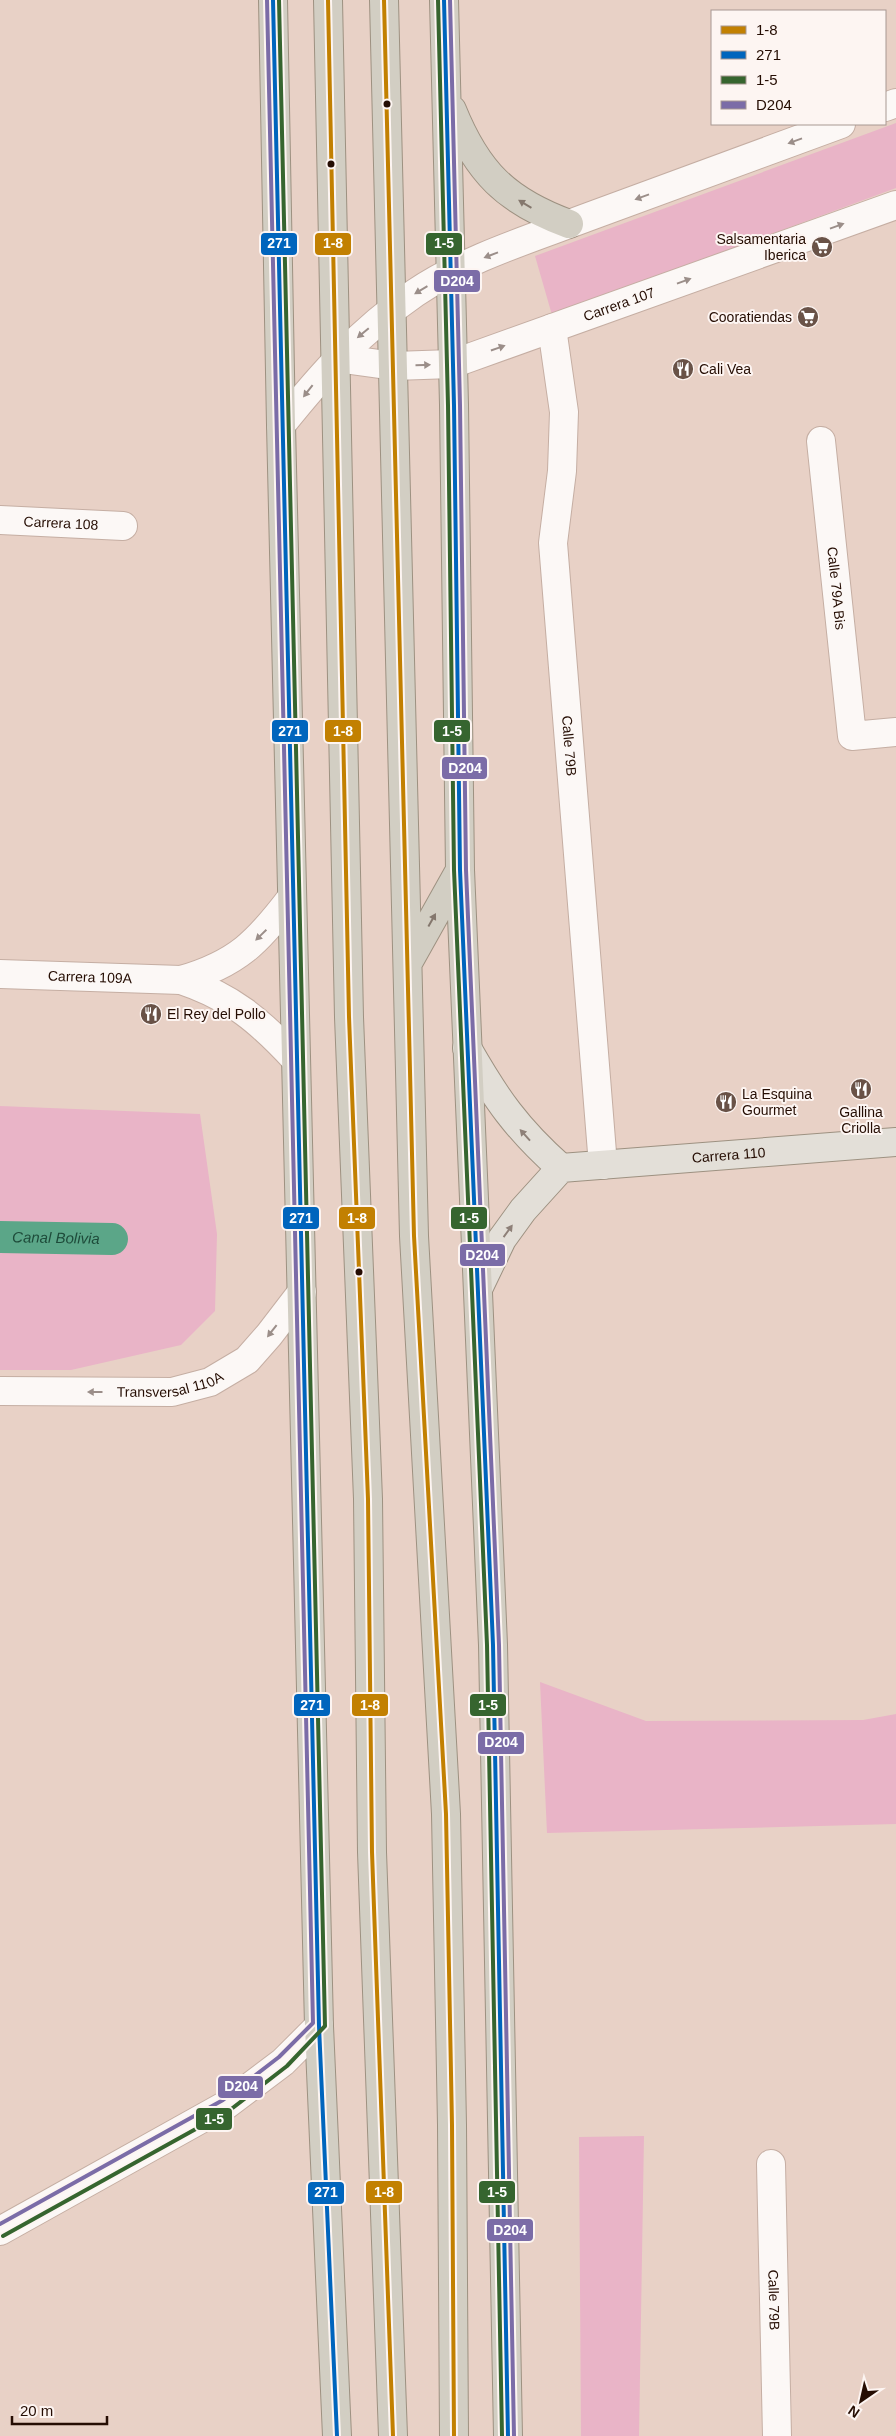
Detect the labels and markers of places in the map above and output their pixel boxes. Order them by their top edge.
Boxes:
unlabelled marker [382,99,392,109]
unlabelled marker [326,159,336,169]
place label: Salsamentaria Iberica [717,231,806,263]
supermarket icon: Salsamentaria Iberica [810,235,834,259]
supermarket icon: Cooratiendas [796,305,820,329]
place label: Cooratiendas [709,309,792,325]
restaurant icon: Cali Vea [671,357,695,381]
place label: Cali Vea [699,361,751,377]
restaurant icon: El Rey del Pollo [139,1002,163,1026]
place label: El Rey del Pollo [167,1006,266,1022]
restaurant icon: Gallina Criolla [849,1077,873,1101]
place label: La Esquina Gourmet [742,1086,812,1118]
restaurant icon: La Esquina Gourmet [714,1090,738,1114]
place label: Gallina Criolla [839,1104,883,1136]
unlabelled marker [354,1267,364,1277]

